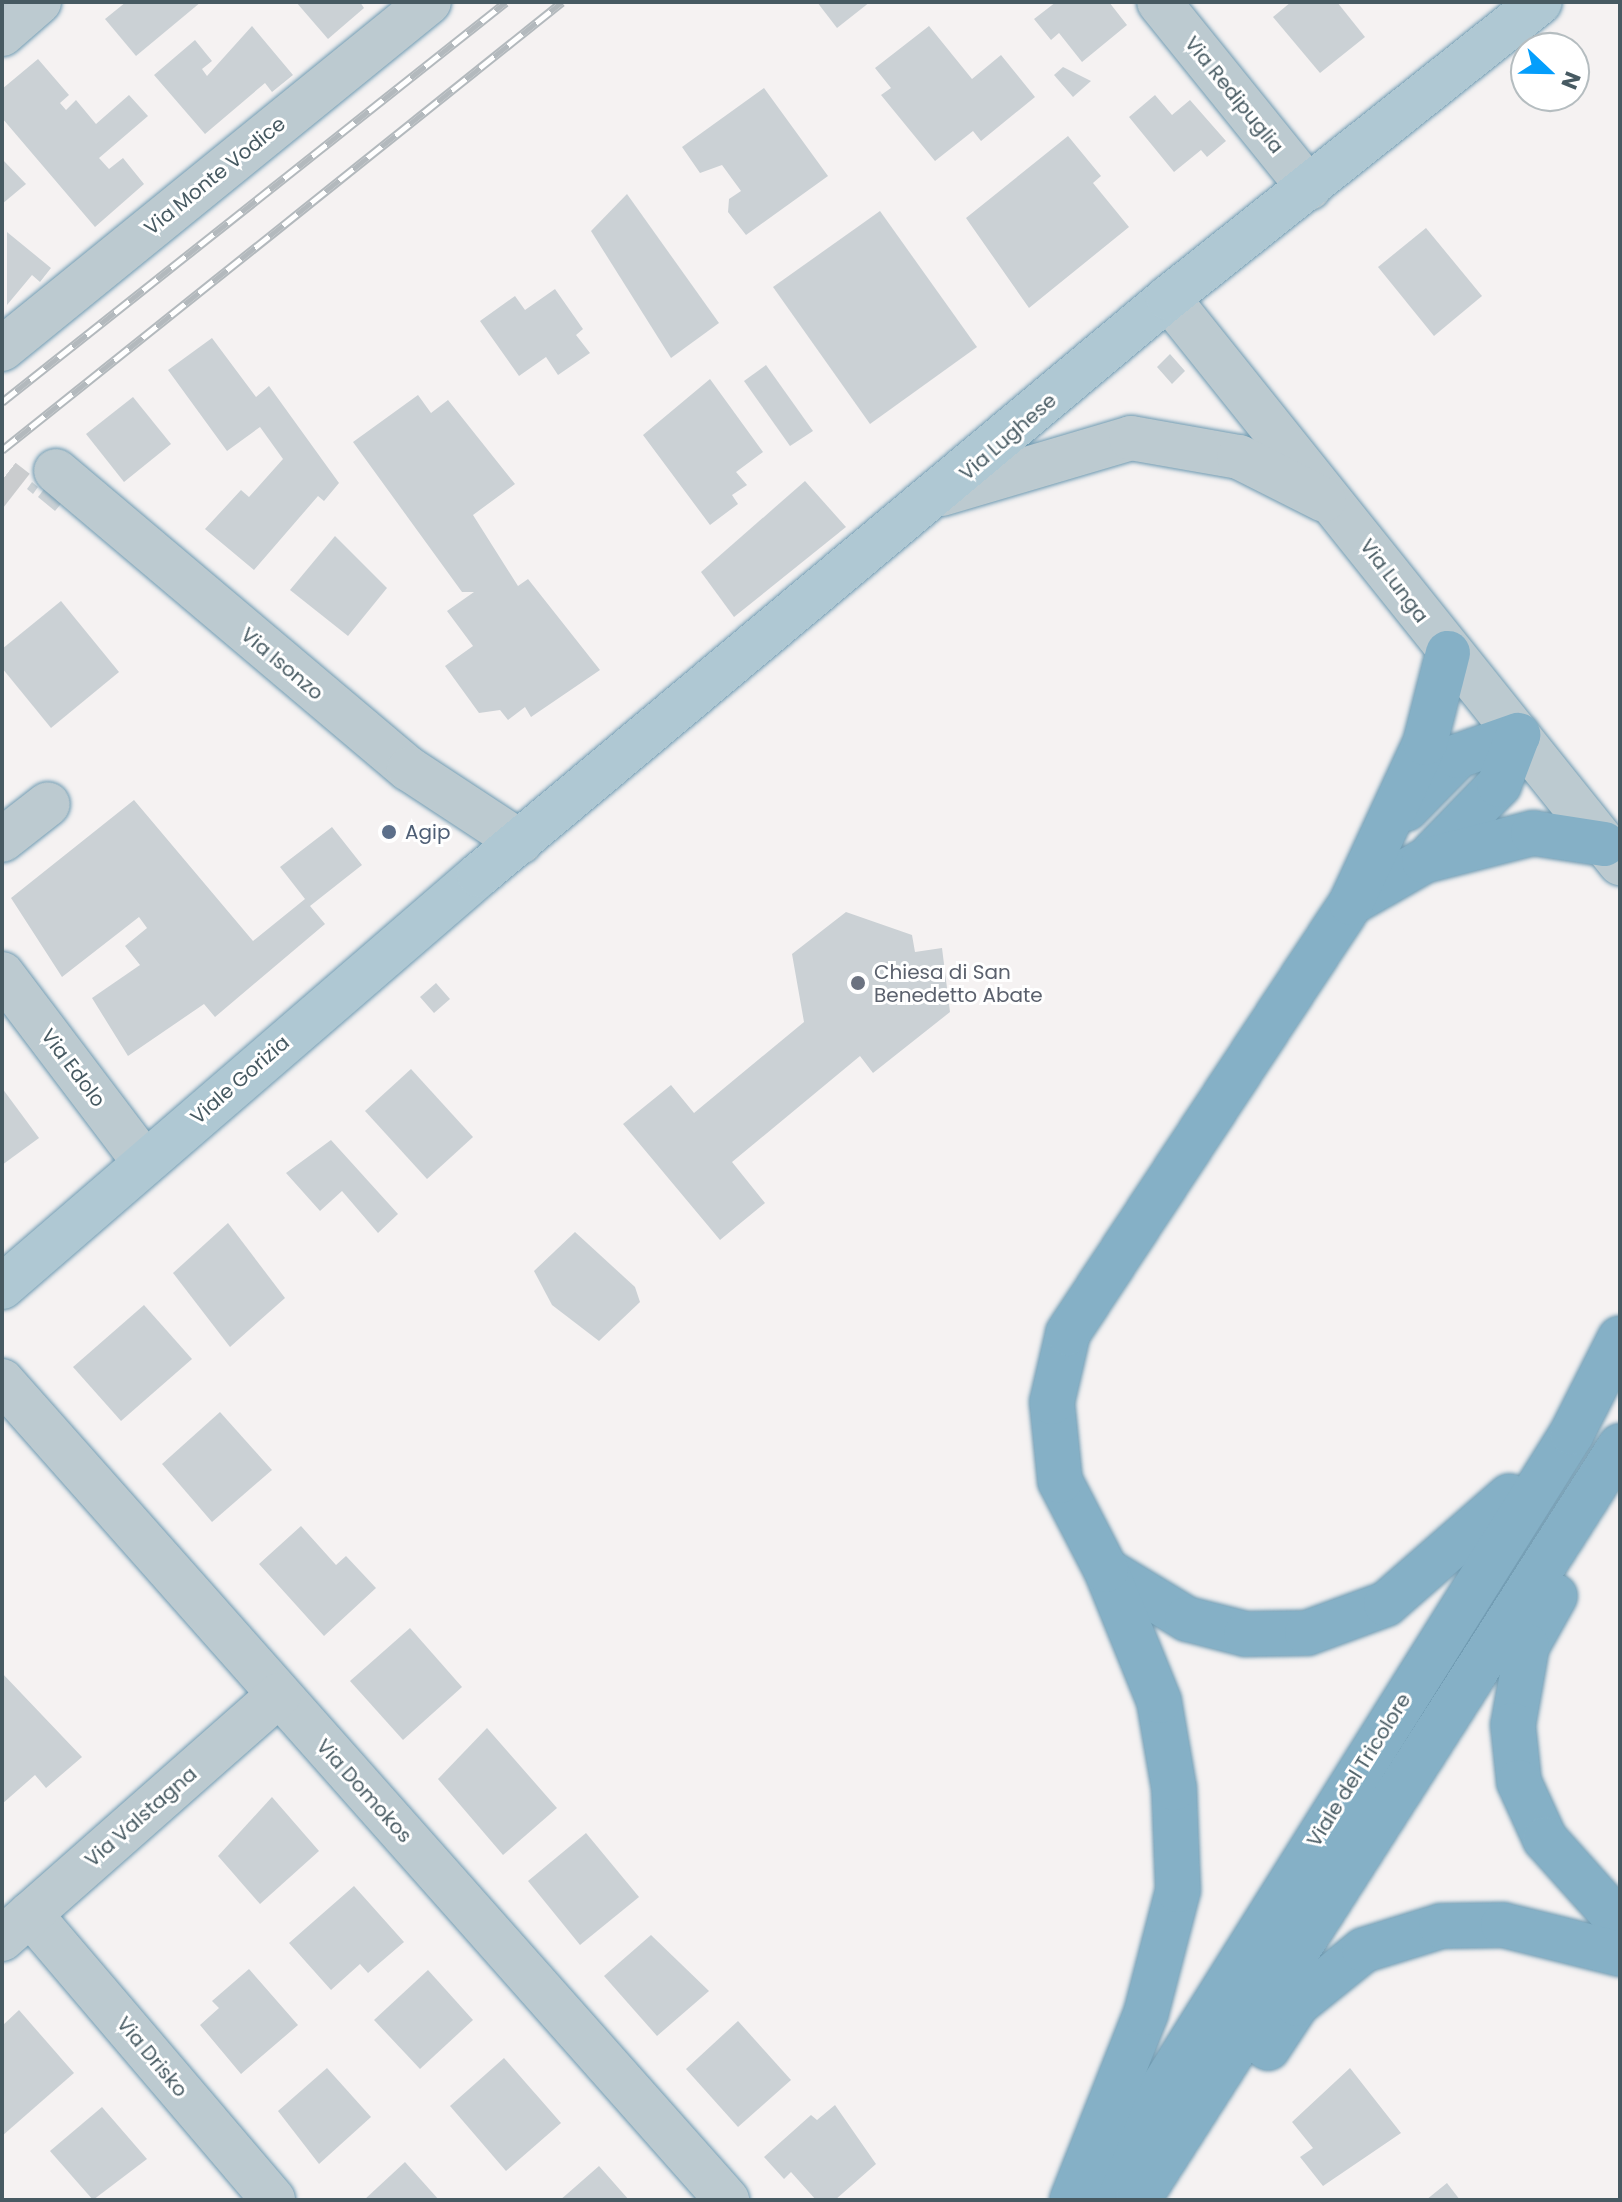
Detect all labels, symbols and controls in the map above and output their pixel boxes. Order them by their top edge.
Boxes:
street label: Via Redipuglia [1180,32,1288,158]
north arrow [1510,32,1590,112]
text: N [1553,67,1588,94]
street label: Via Monte Vodice [140,112,290,240]
street label: Via Lughese [955,388,1061,486]
street label: Via Lunga [1355,534,1433,628]
street label: Via Isonzo [236,623,328,705]
place label: Agip [405,820,450,844]
marker: Agip [380,823,398,841]
place label: Chiesa di San Benedetto Abate [874,960,1043,1007]
marker: Chiesa di San Benedetto Abate [849,974,867,992]
street label: Via Edolo [36,1024,110,1112]
street label: Viale Gorizia [186,1031,294,1129]
street label: Viale del Tricolore [1302,1689,1416,1851]
street label: Via Domokos [311,1734,417,1848]
street label: Via Valstagna [80,1762,202,1872]
street label: Via Drisko [112,2012,192,2102]

